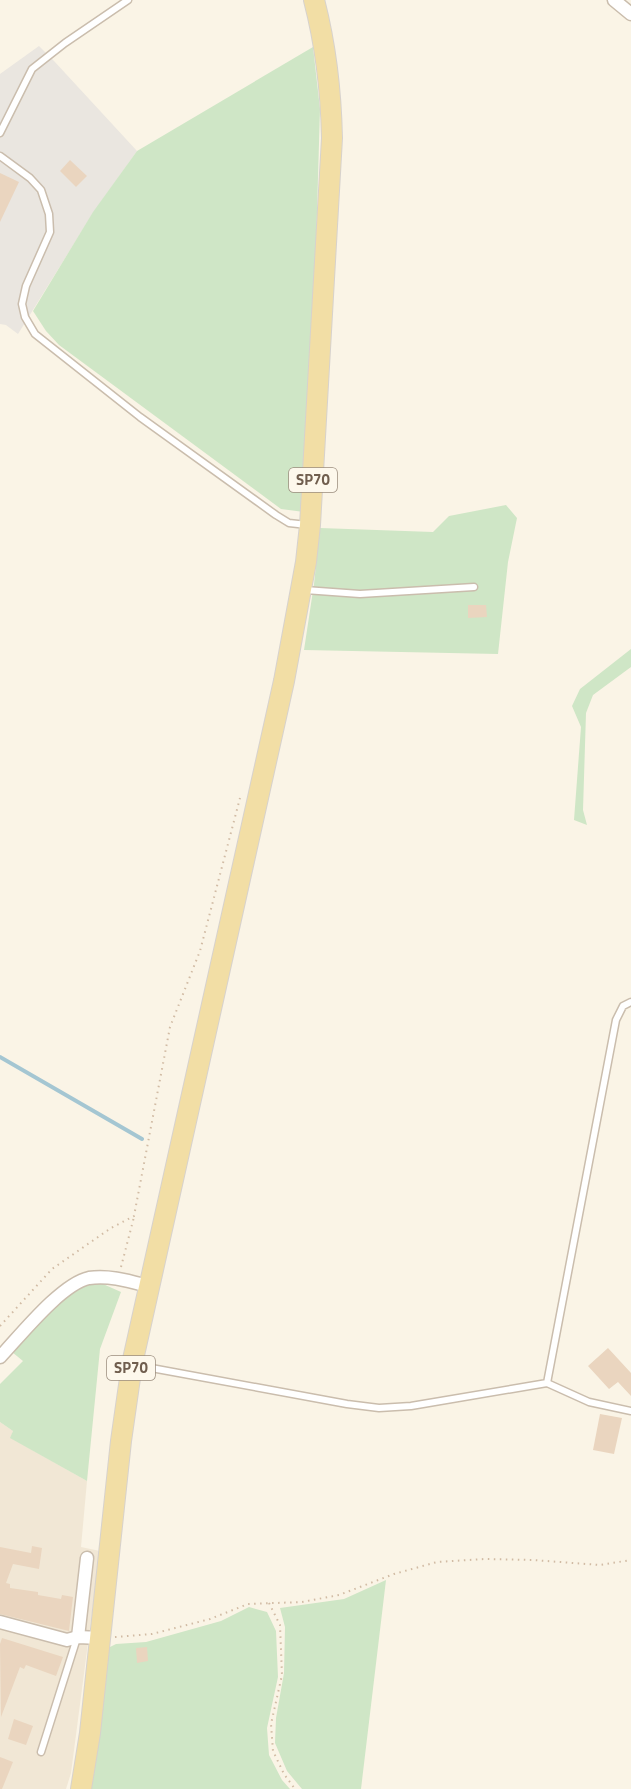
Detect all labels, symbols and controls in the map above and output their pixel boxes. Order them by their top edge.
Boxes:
road number: SP70 [289,468,337,492]
road number: SP70 [107,1356,155,1380]

